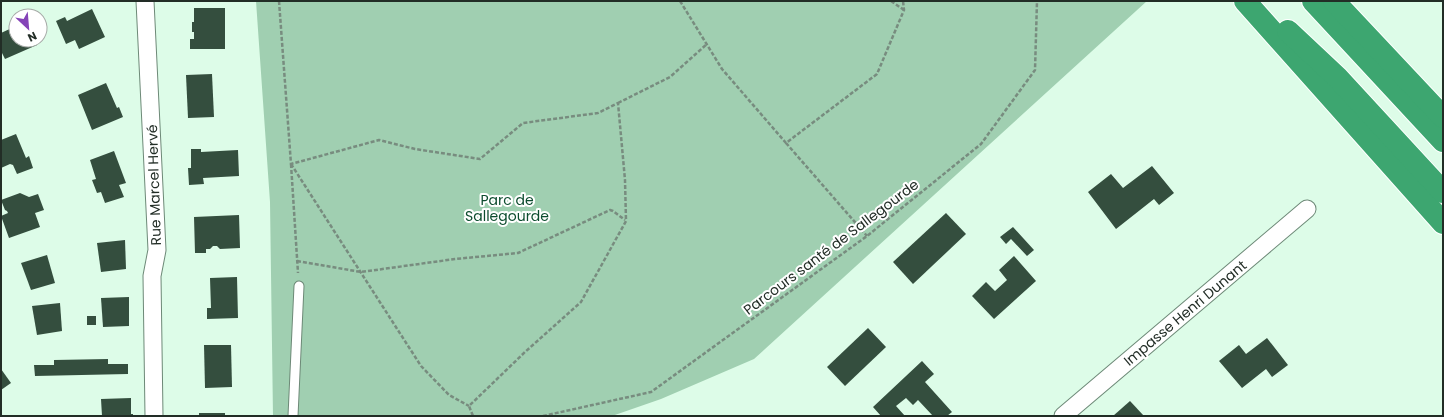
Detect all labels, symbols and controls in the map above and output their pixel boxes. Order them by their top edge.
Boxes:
north arrow [8,8,48,48]
text: N [25,28,40,46]
street label: Rue Marcel Hervé [142,124,166,246]
street label: Parcours santé de Sallegourde [739,174,923,320]
park label: Parc de Sallegourde [465,190,549,226]
street label: Impasse Henri Dunant [1119,256,1251,370]

